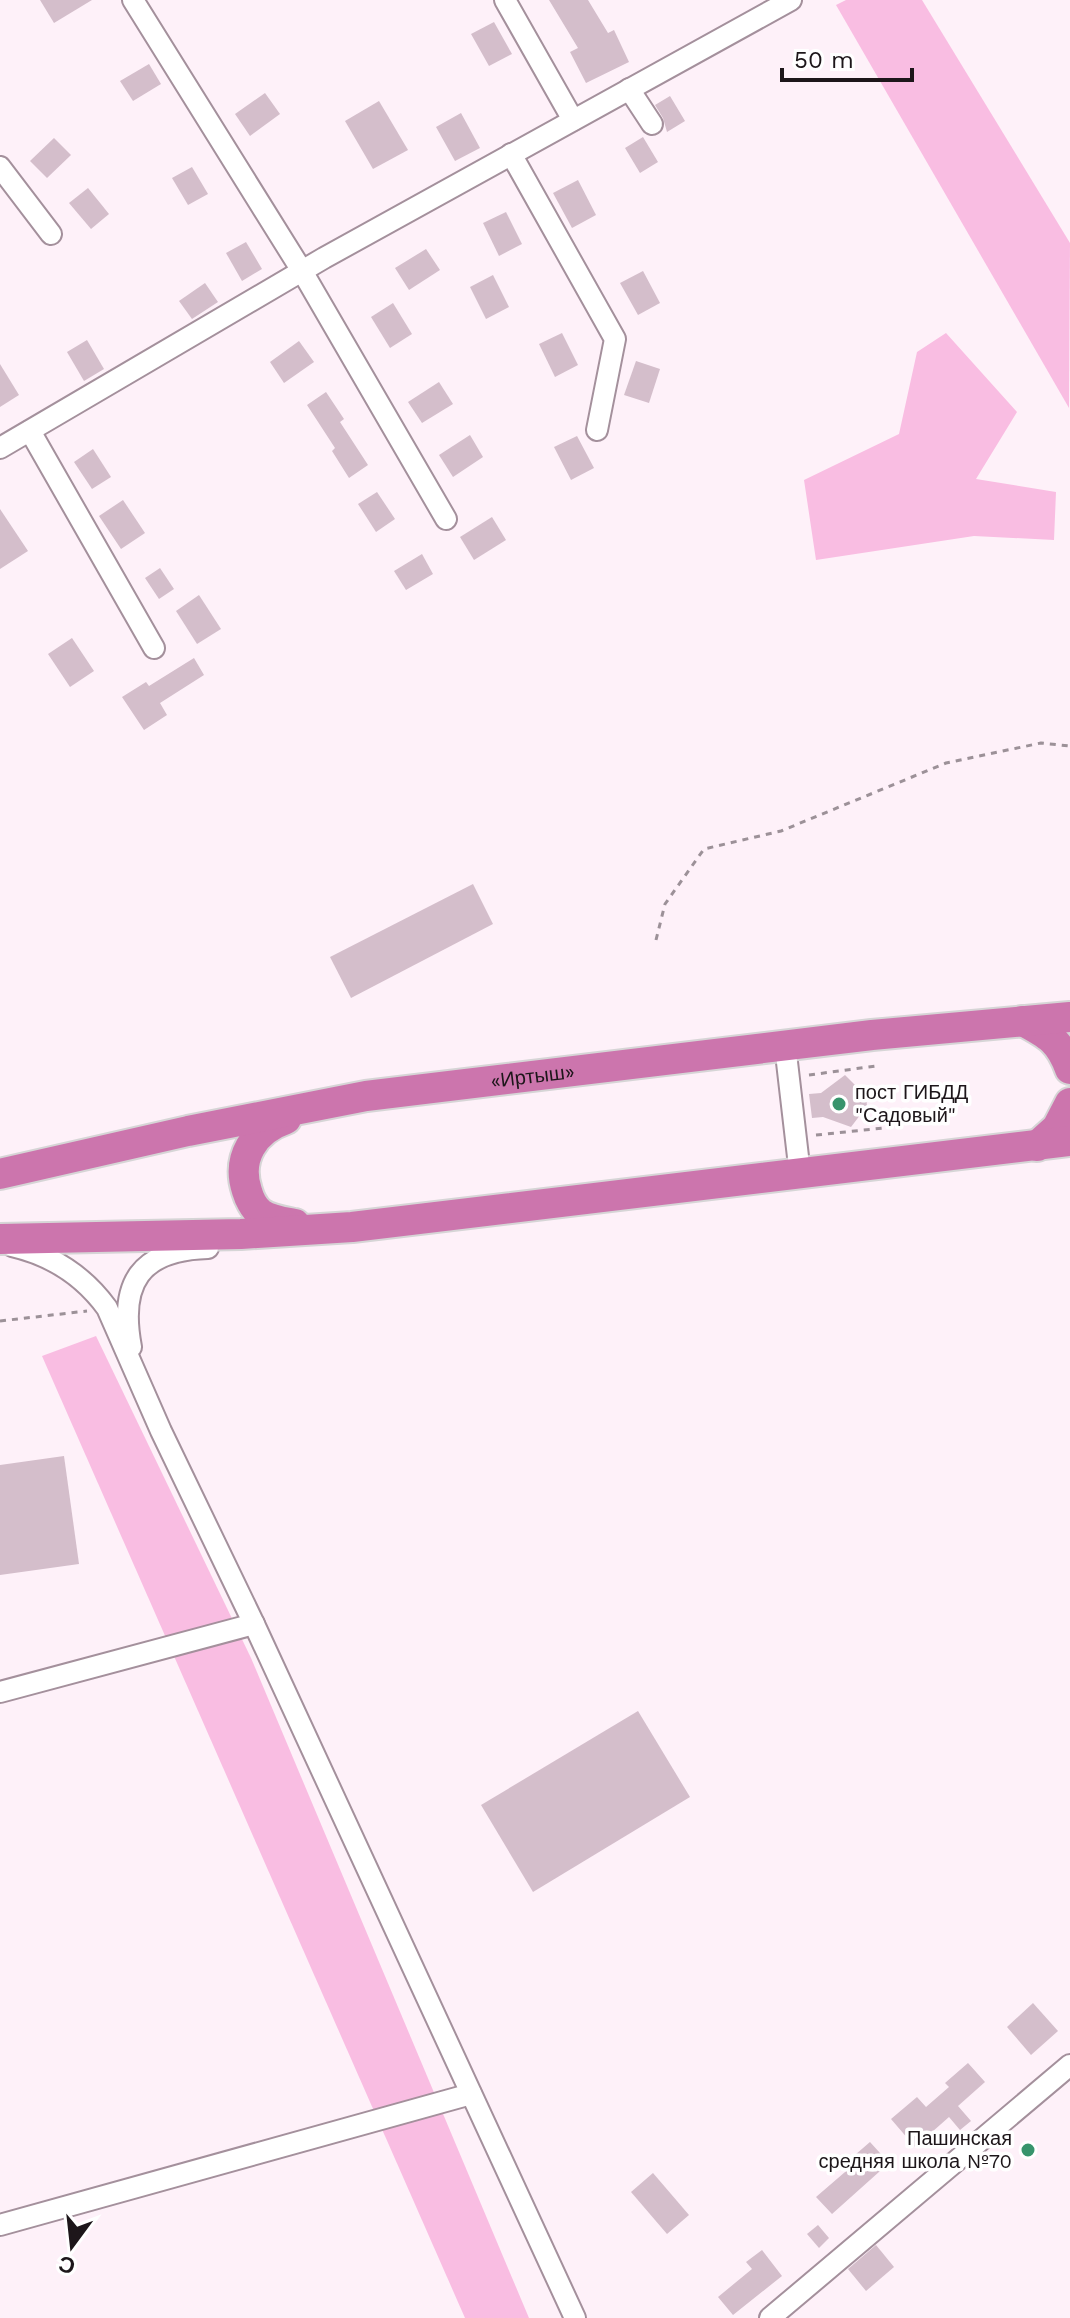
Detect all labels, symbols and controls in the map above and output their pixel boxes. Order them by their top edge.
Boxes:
scale bar [782,32,912,82]
text: 50 m [794,46,854,74]
street label: «Иртыш» [489,1059,576,1093]
place label: пост ГИБДД "Садовый" [855,1080,969,1127]
marker: пост ГИБДД "Садовый" [830,1095,848,1113]
place label: Пашинская средняя школа №70 [819,2126,1012,2173]
marker: Пашинская средняя школа №70 [1019,2141,1037,2159]
north arrow [32,2206,112,2286]
text: С [56,2251,78,2279]

